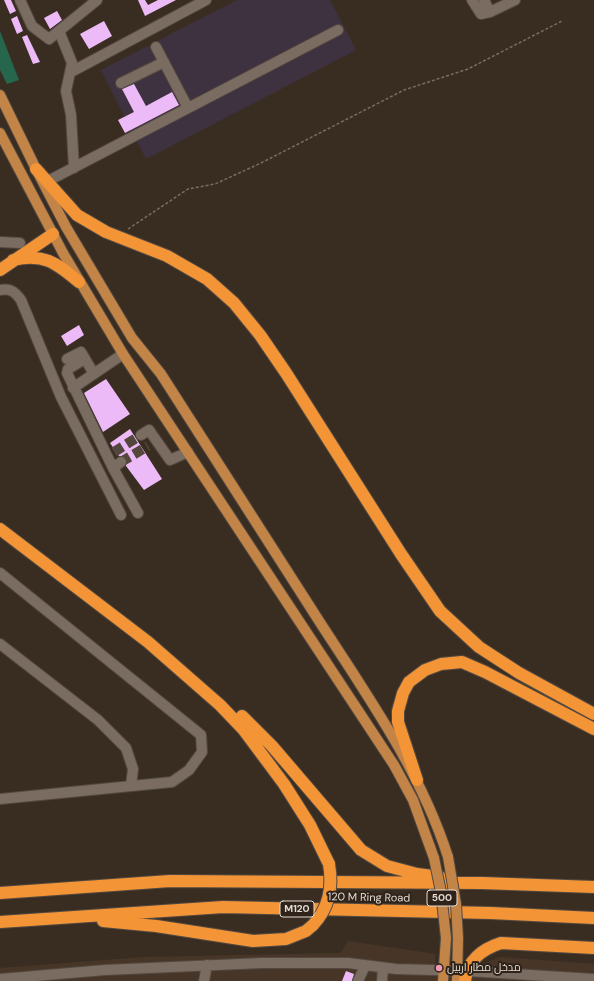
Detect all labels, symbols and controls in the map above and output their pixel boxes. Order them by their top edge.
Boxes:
road number: 500 [427,890,457,906]
street label: 120 M Ring Road [328,891,410,905]
road number: M120 [280,901,314,917]
place label: مدخل مطار اربيل [447,961,521,975]
marker: مدخل مطار اربيل [434,963,444,973]

